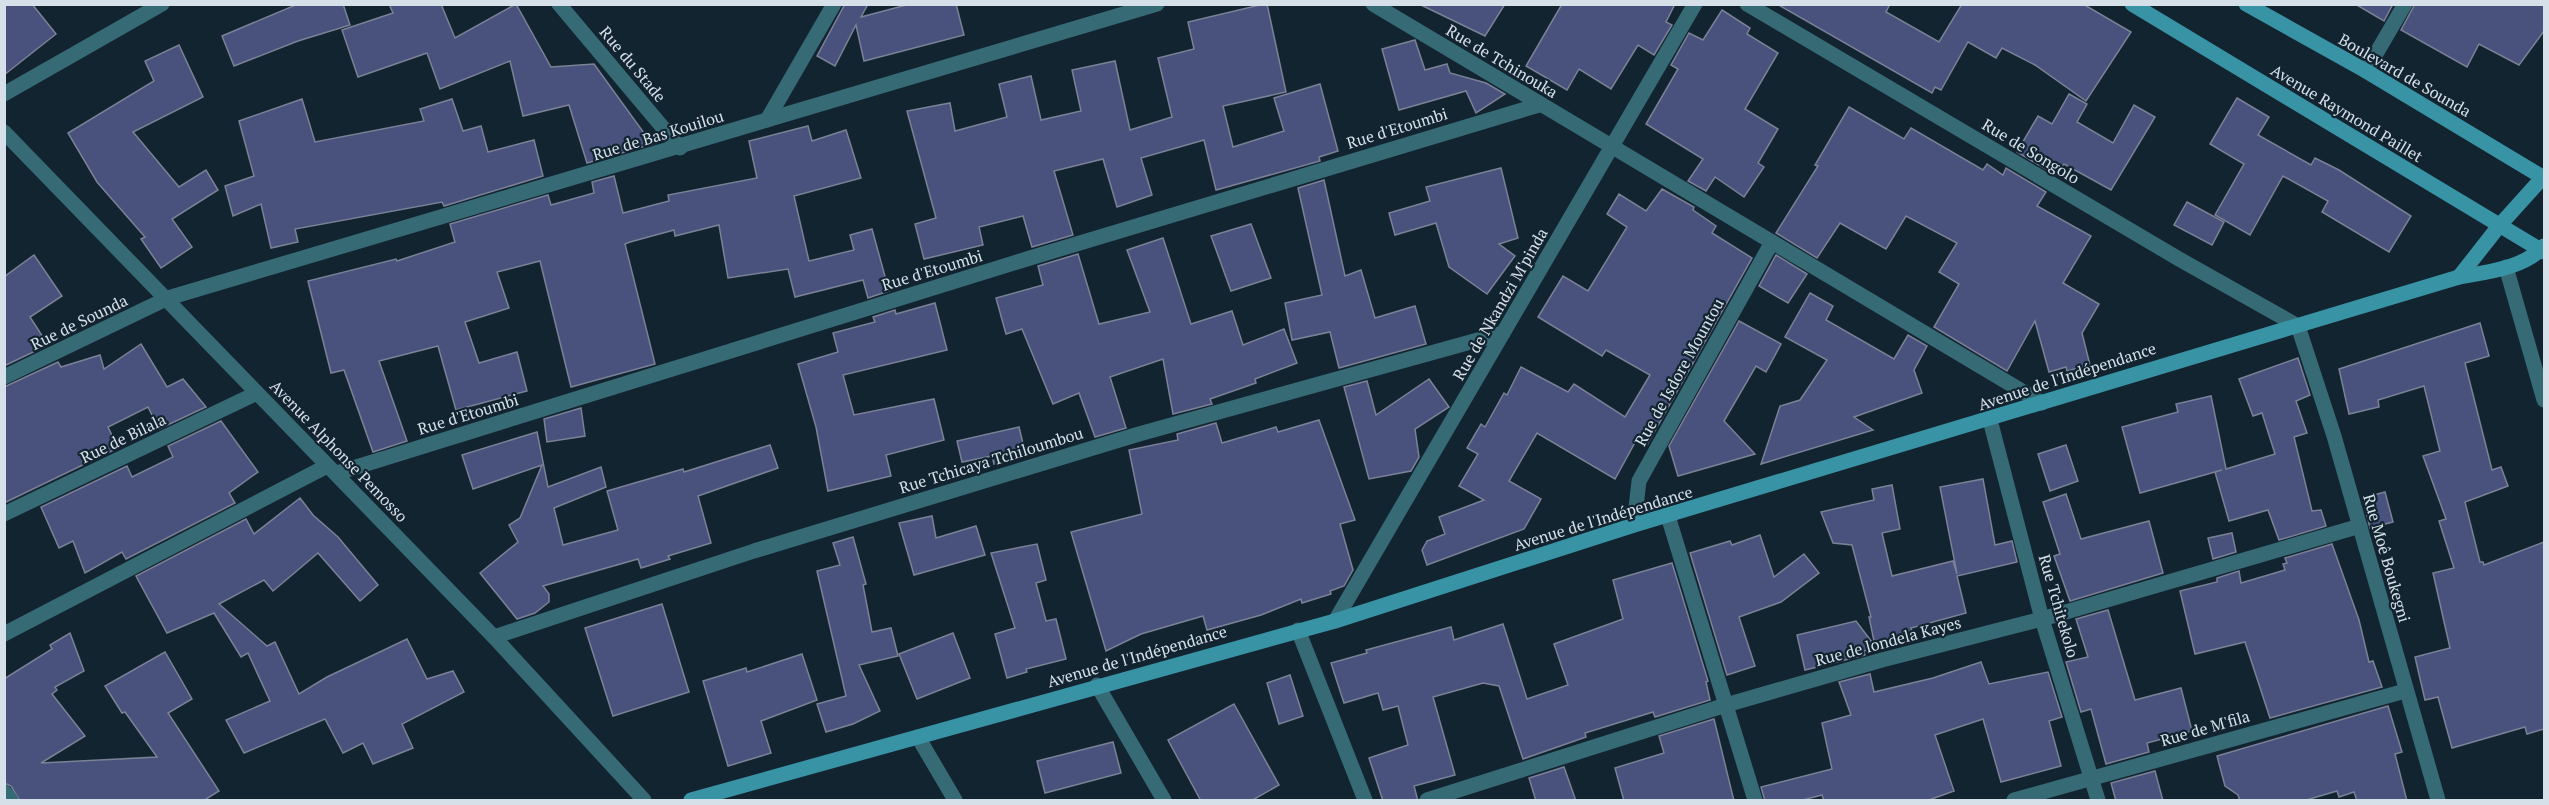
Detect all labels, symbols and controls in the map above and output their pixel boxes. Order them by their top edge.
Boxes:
street label: Rue de Tchinouka [1442,19,1562,103]
street label: Rue du Stade [595,21,671,107]
street label: Boulevard de Sounda [2335,28,2475,122]
street label: Avenue Raymond Paillet [2267,59,2427,167]
street label: Rue d'Etoumbi [1344,102,1450,154]
street label: Rue de Bas Kouilou [590,105,726,165]
street label: Rue de Songolo [1978,113,2084,189]
street label: Rue de Nkandzi M'pinda [1447,224,1553,384]
street label: Rue d'Etoumbi [879,244,985,296]
street label: Rue de Sounda [27,289,131,355]
street label: Rue de Isdore Mountou [1629,294,1729,450]
street label: Avenue de l'Indépendance [1975,337,2159,415]
street label: Avenue Alphonse Pemosso [265,375,413,527]
street label: Rue d'Etoumbi [415,388,521,440]
street label: Rue de Bilala [77,408,169,468]
street label: Rue Tchicaya Tchiloumbou [896,421,1086,499]
street label: Avenue de l'Indépendance [1511,480,1695,556]
street label: Rue Moê Boukegni [2358,491,2416,625]
street label: Rue Tchitekolo [2034,552,2084,660]
street label: Rue de londela Kayes [1813,611,1963,671]
street label: Avenue de l'Indépendance [1045,620,1229,692]
street label: Rue de M'fila [2158,705,2252,751]

